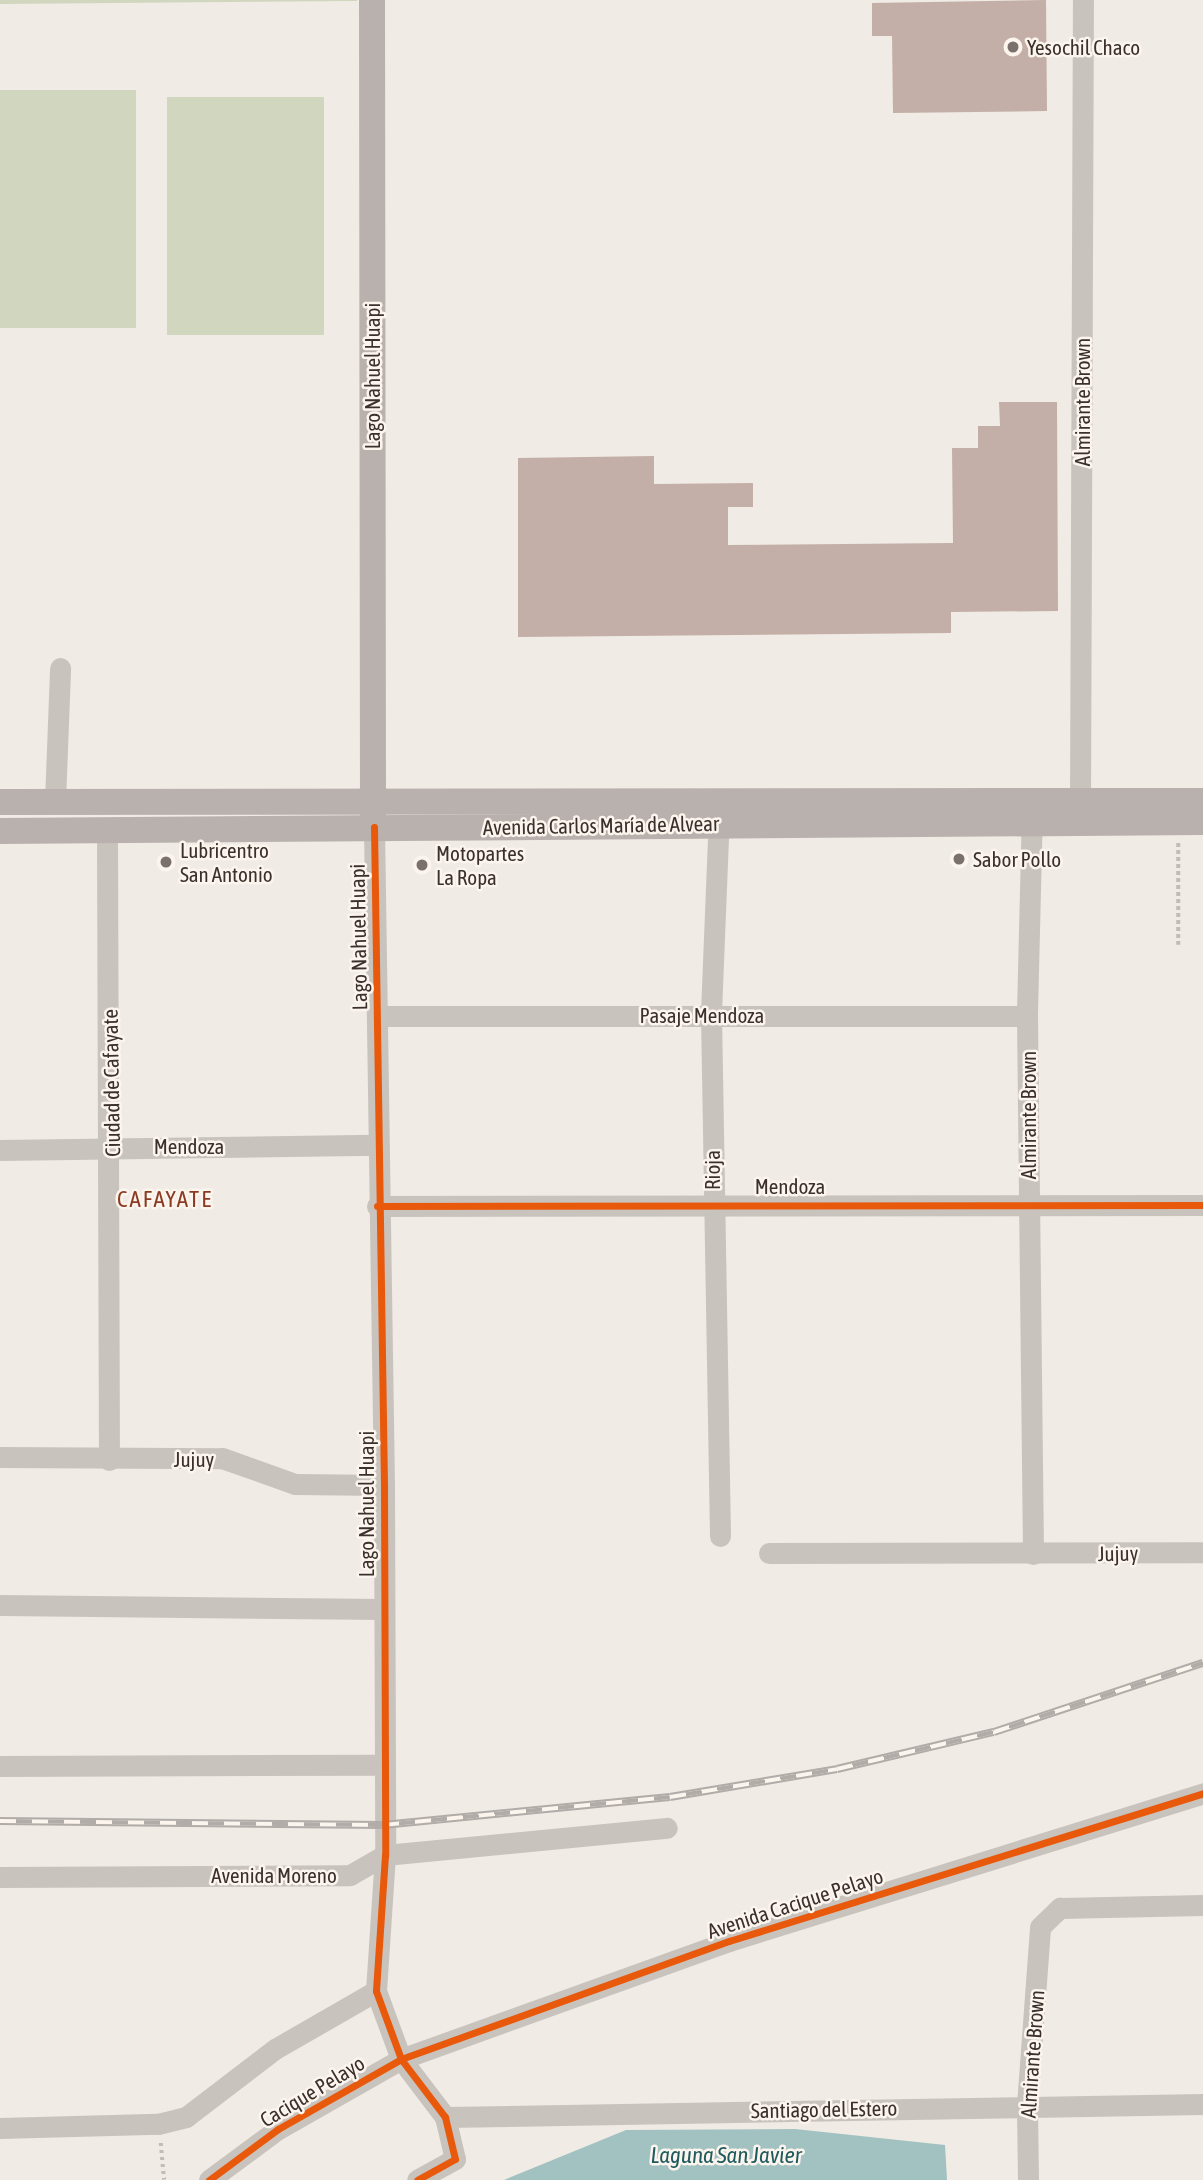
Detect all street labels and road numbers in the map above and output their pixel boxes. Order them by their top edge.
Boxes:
street label: Lago Nahuel Huapi [359,303,385,449]
street label: Almirante Brown [1069,338,1095,466]
street label: Avenida Carlos María de Alvear [483,810,719,840]
street label: Lago Nahuel Huapi [344,863,372,1011]
street label: Pasaje Mendoza [640,1002,764,1028]
street label: Ciudad de Cafayate [97,1009,125,1157]
street label: Almirante Brown [1015,1051,1041,1179]
street label: Mendoza [154,1133,224,1159]
street label: Rioja [699,1150,725,1190]
street label: Mendoza [755,1173,825,1199]
street label: Lago Nahuel Huapi [353,1431,379,1577]
street label: Jujuy [174,1446,214,1472]
street label: Jujuy [1098,1540,1138,1566]
street label: Avenida Moreno [211,1862,337,1888]
street label: Avenida Cacique Pelayo [704,1863,886,1943]
street label: Almirante Brown [1015,1989,1049,2119]
street label: Cacique Pelayo [255,2050,369,2132]
street label: Santiago del Estero [751,2095,897,2123]

